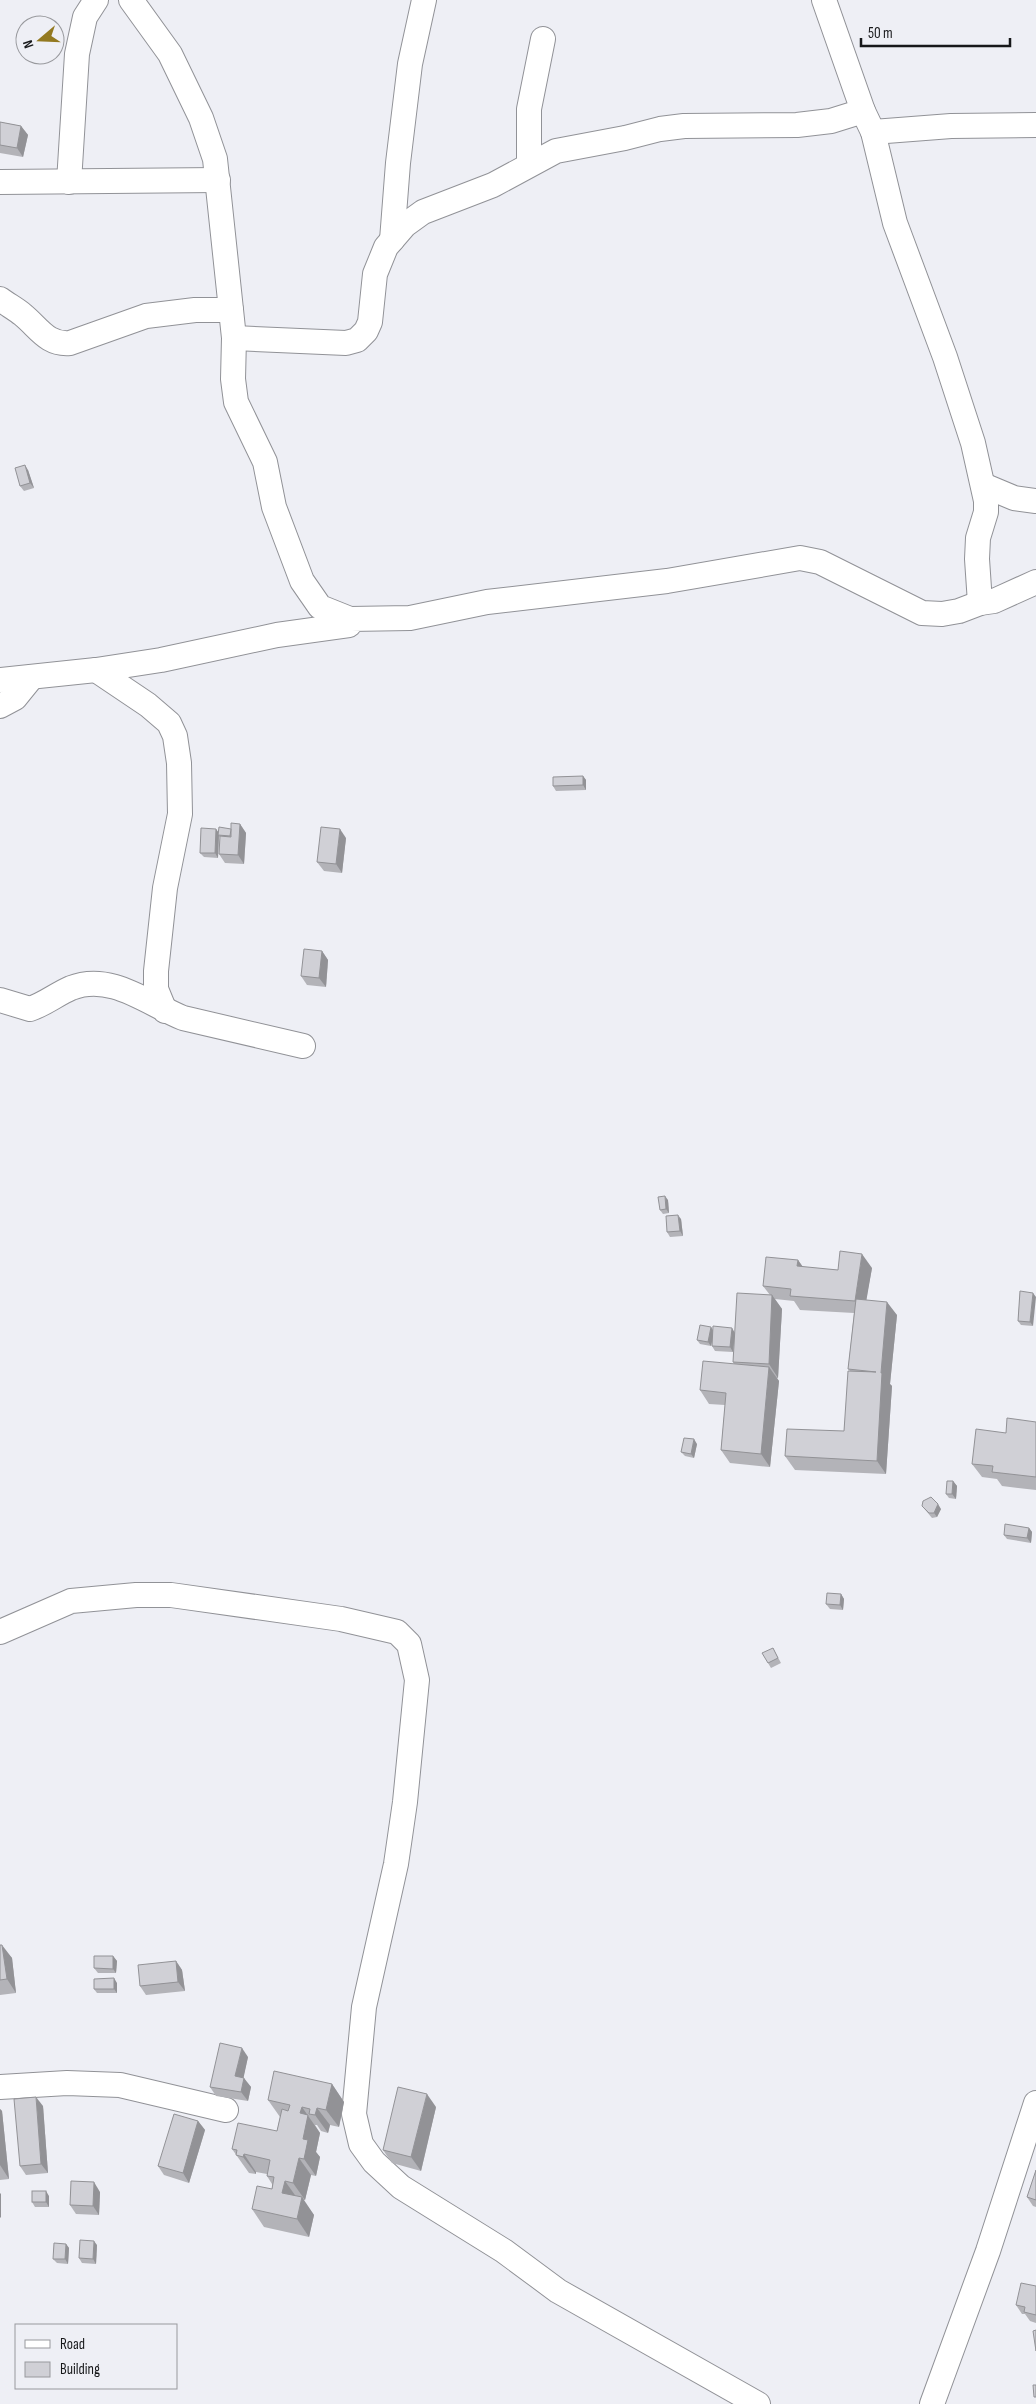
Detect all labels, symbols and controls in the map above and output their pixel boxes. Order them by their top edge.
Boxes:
north arrow [15,15,65,65]
scale bar [861,15,1010,47]
text: 50 m [868,24,893,43]
text: N [19,38,37,50]
legend [15,2324,178,2389]
text: Road [60,2335,85,2354]
text: Building [60,2360,100,2379]

